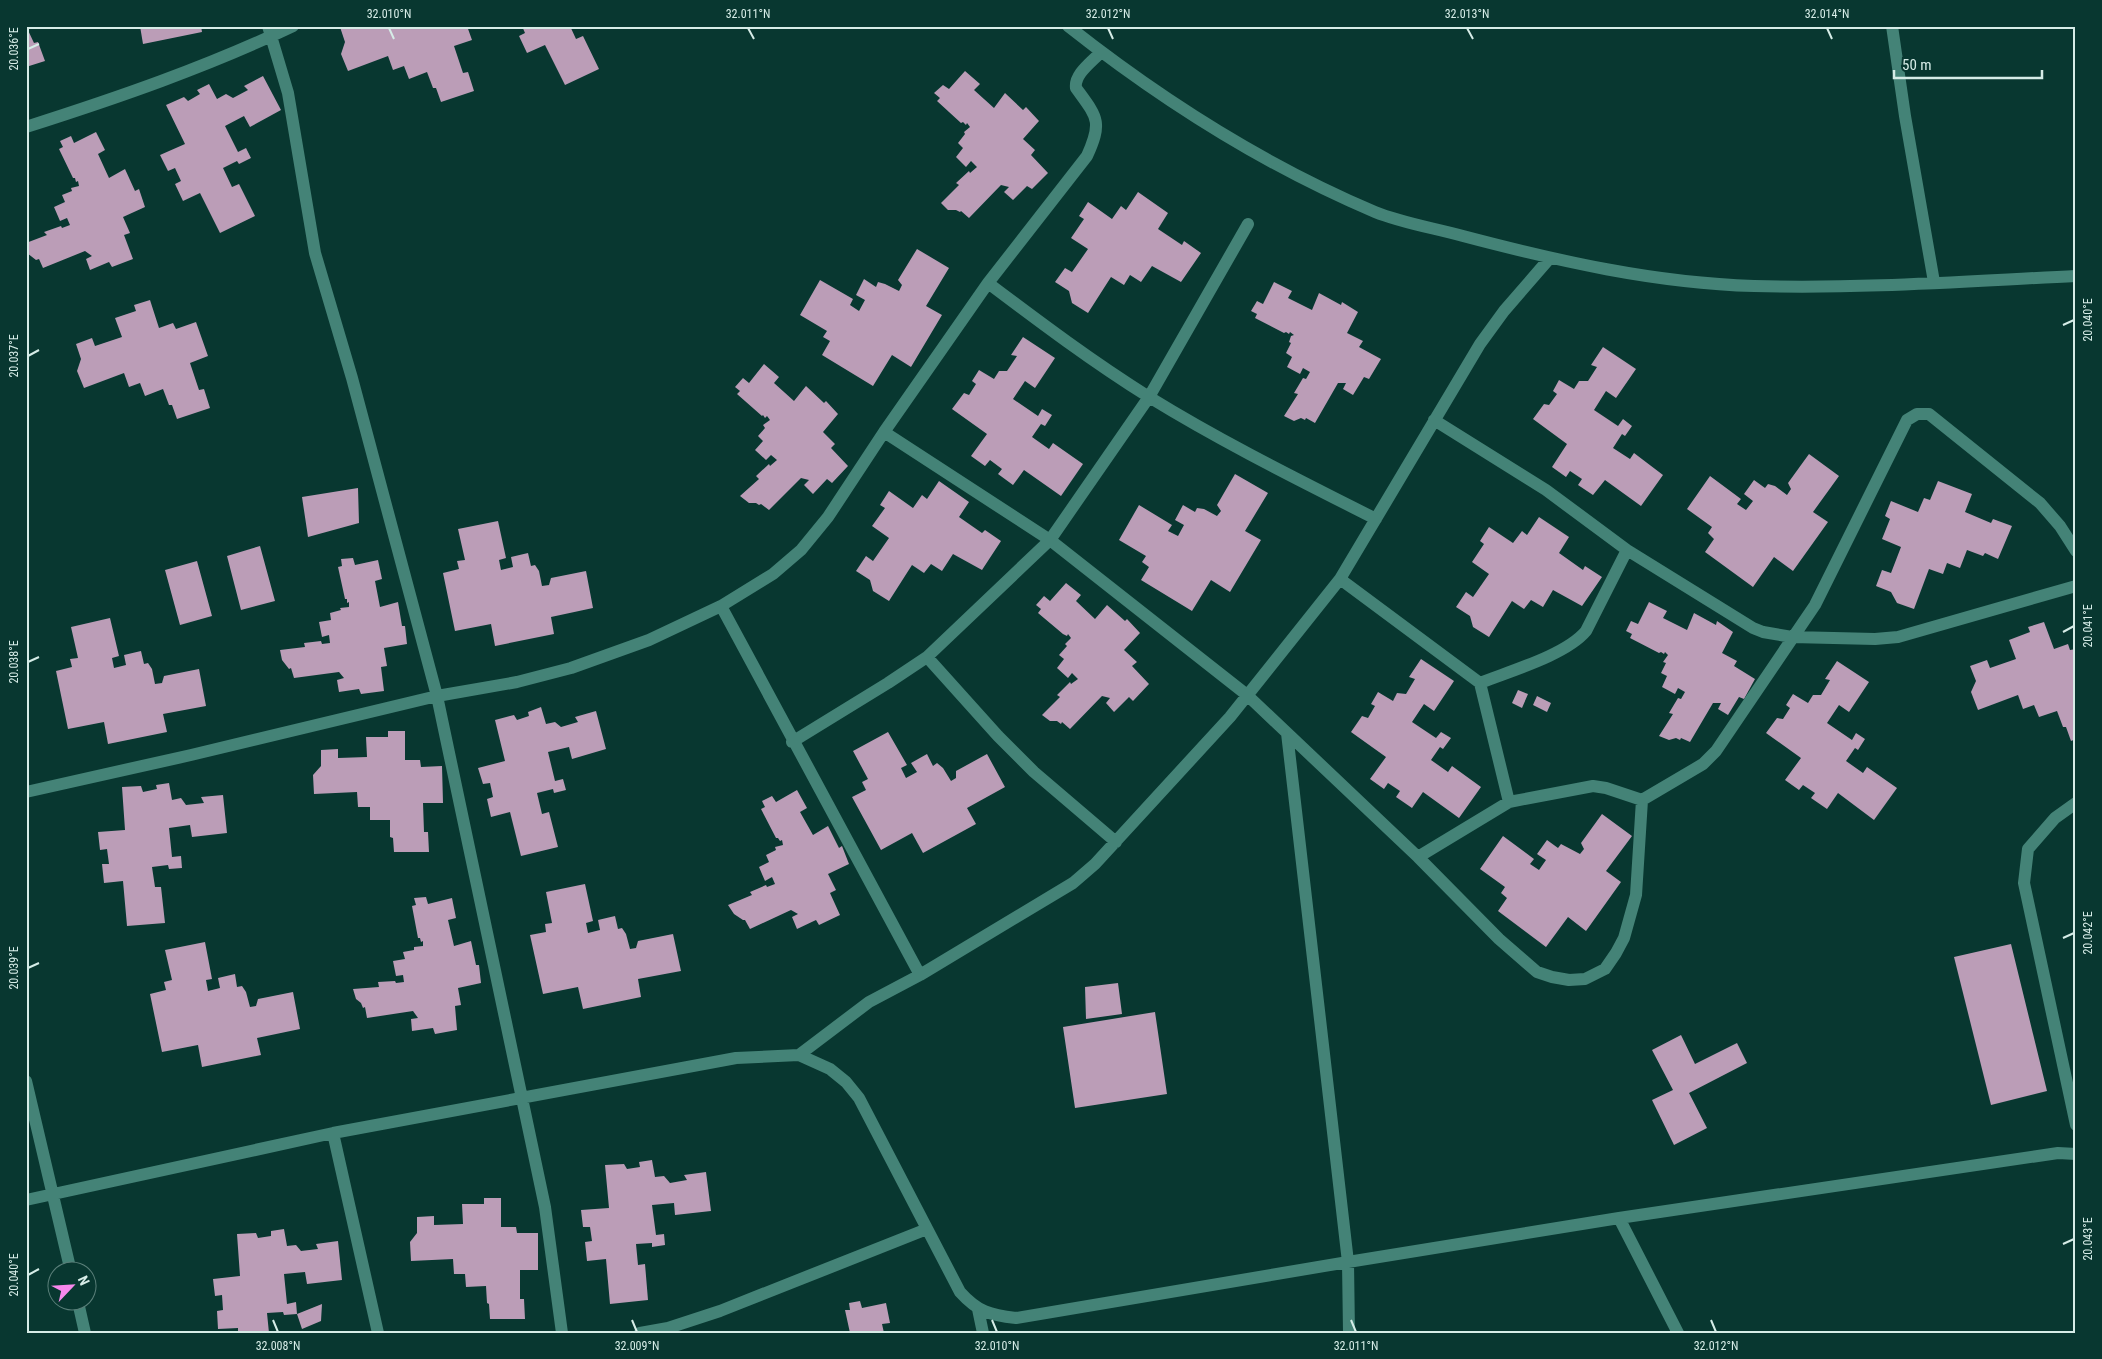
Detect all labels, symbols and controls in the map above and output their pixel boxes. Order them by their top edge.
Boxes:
text: 32.010°N [367,7,411,21]
text: 32.011°N [726,7,770,21]
text: 32.012°N [1086,7,1130,21]
text: 32.013°N [1445,7,1489,21]
text: 32.014°N [1805,7,1849,21]
text: 20.036°E [7,27,21,71]
scale bar [1894,48,2042,80]
text: 50 m [1902,56,1932,74]
text: 20.040°E [2081,298,2095,342]
text: 20.037°E [7,334,21,378]
text: 20.041°E [2081,604,2095,648]
text: 20.038°E [7,640,21,684]
text: 20.042°E [2081,911,2095,955]
text: 20.039°E [7,946,21,990]
text: 20.043°E [2081,1217,2095,1261]
text: 20.040°E [7,1253,21,1297]
north arrow [48,1262,98,1312]
text: N [75,1273,93,1288]
text: 32.008°N [256,1339,300,1353]
text: 32.009°N [615,1339,659,1353]
text: 32.010°N [975,1339,1019,1353]
text: 32.011°N [1334,1339,1378,1353]
text: 32.012°N [1694,1339,1738,1353]

